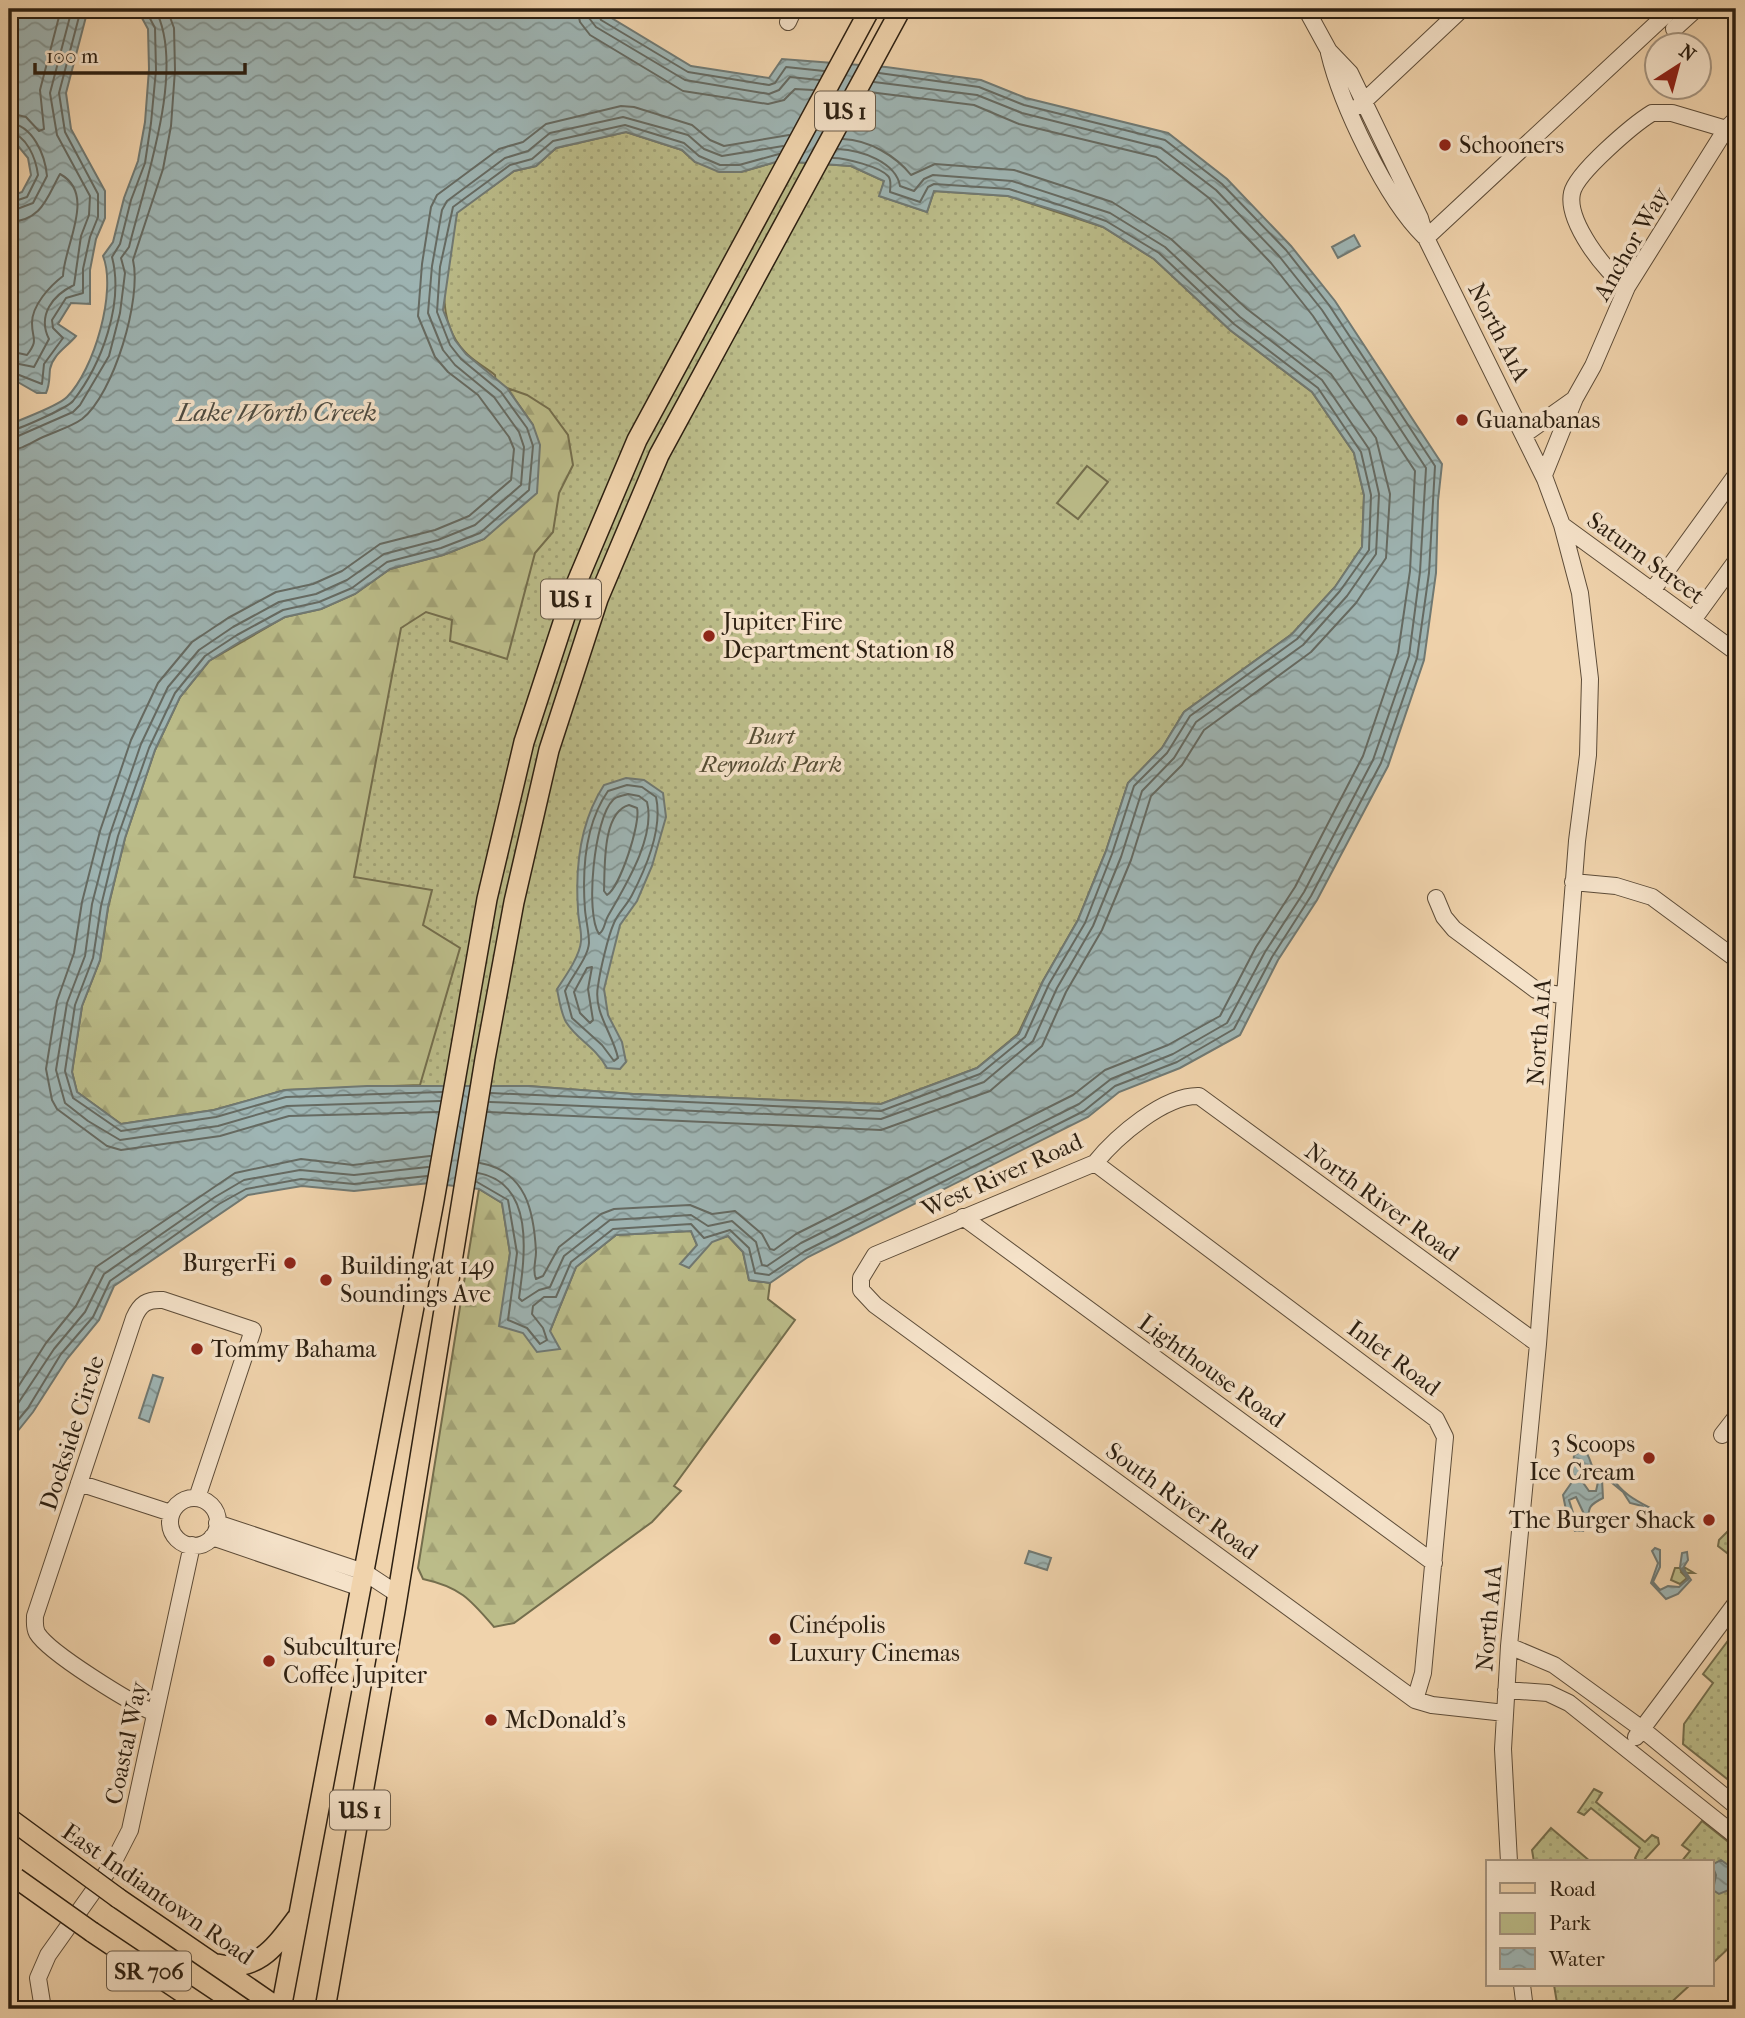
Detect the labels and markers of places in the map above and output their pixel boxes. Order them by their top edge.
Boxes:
place label: Schooners [1459,131,1564,159]
marker: Schooners [1437,137,1453,153]
place label: Guanabanas [1476,406,1600,434]
marker: Guanabanas [1454,412,1470,428]
place label: Jupiter Fire Department Station 18 [721,608,955,664]
marker: Jupiter Fire Department Station 18 [701,628,717,644]
place label: BurgerFi [182,1249,276,1277]
place label: Building at 149 Soundings Ave [340,1252,495,1308]
marker: BurgerFi [282,1255,298,1271]
marker: Building at 149 Soundings Ave [318,1272,334,1288]
place label: Tommy Bahama [211,1335,377,1363]
marker: Tommy Bahama [189,1341,205,1357]
place label: 3 Scoops Ice Cream [1529,1430,1635,1486]
marker: 3 Scoops Ice Cream [1641,1450,1657,1466]
place label: The Burger Shack [1509,1506,1696,1534]
marker: The Burger Shack [1701,1512,1717,1528]
place label: Cinépolis Luxury Cinemas [789,1611,960,1667]
marker: Cinépolis Luxury Cinemas [767,1631,783,1647]
place label: Subculture Coffee Jupiter [283,1633,428,1689]
marker: Subculture Coffee Jupiter [261,1653,277,1669]
place label: McDonald's [505,1706,626,1734]
marker: McDonald's [483,1712,499,1728]

